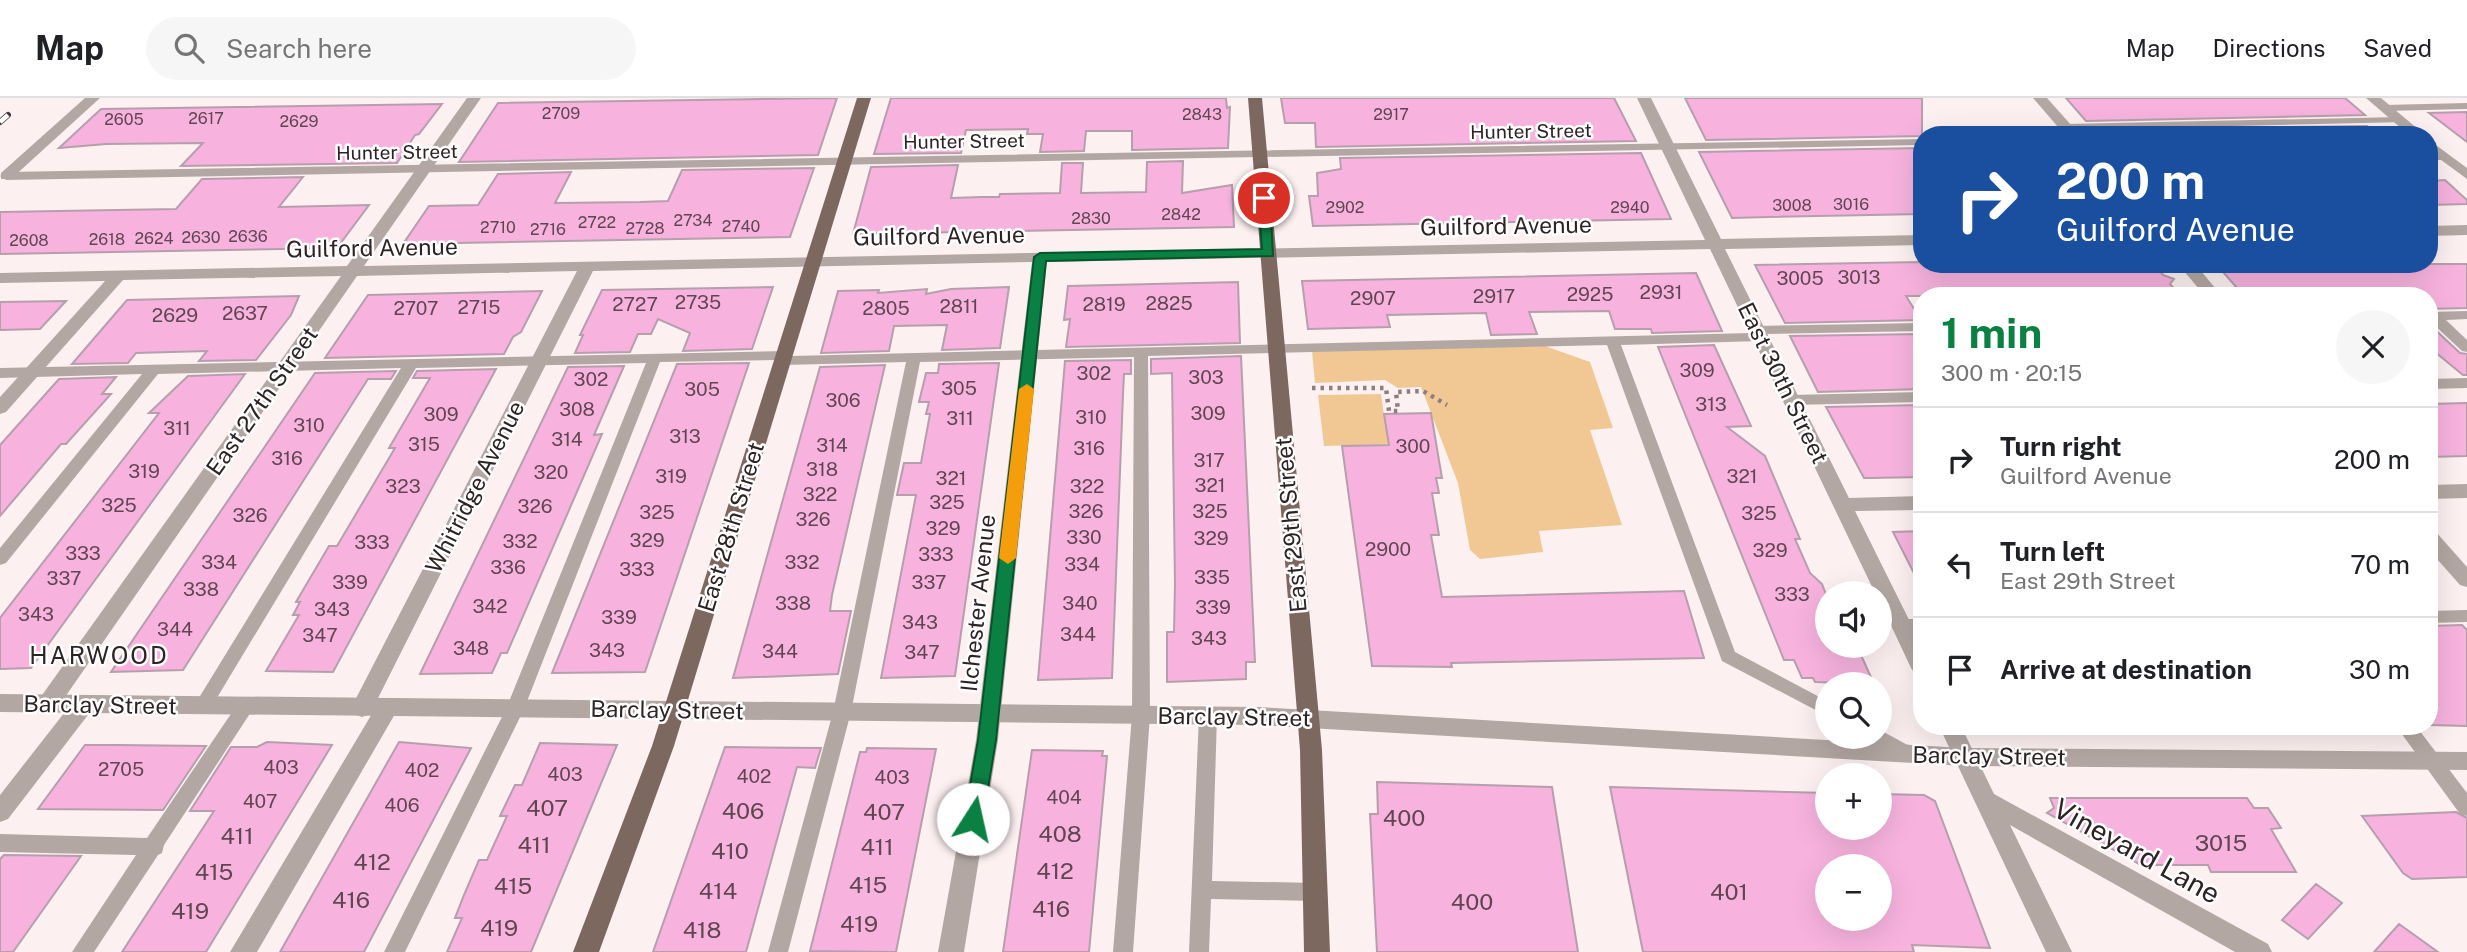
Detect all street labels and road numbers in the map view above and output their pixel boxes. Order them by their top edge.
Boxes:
street label: Hunter Street [1470,119,1592,143]
street label: Hunter Street [903,129,1025,153]
street label: Hunter Street [336,140,458,164]
street label: Guilford Avenue [1420,211,1592,240]
street label: Guilford Avenue [853,221,1025,250]
street label: Guilford Avenue [286,233,458,262]
street label: East 30th Street [1733,298,1834,468]
street label: East 27th Street [200,321,323,480]
street label: Whitridge Avenue [419,396,530,577]
street label: East 29th Street [1269,436,1312,614]
street label: East 28th Street [692,439,769,615]
street label: Ilchester Avenue [955,513,1000,693]
street label: Barclay Street [23,690,177,719]
street label: Barclay Street [590,695,744,724]
street label: Barclay Street [1157,702,1311,731]
street label: Barclay Street [1912,741,2066,770]
street label: Vineyard Lane [2048,791,2226,910]

